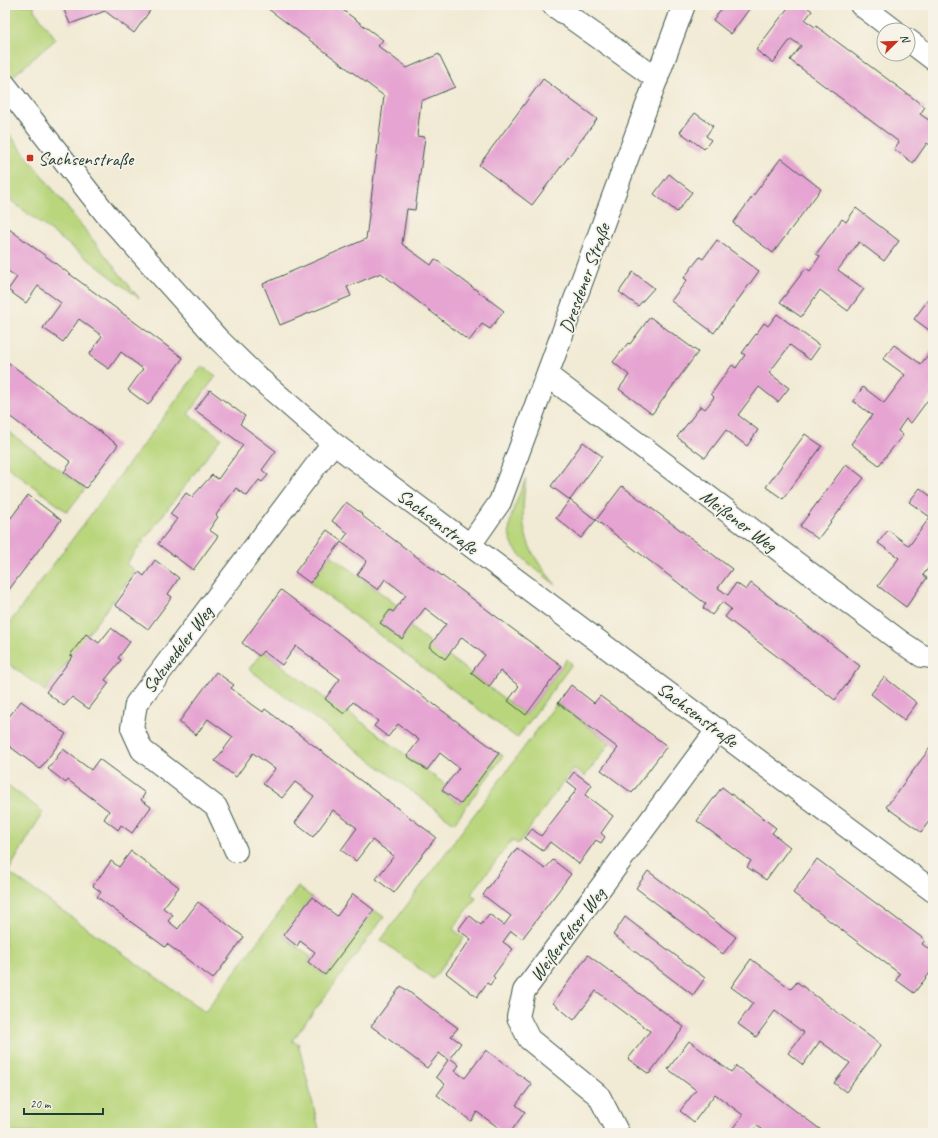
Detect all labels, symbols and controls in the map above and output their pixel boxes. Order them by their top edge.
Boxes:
north arrow [876,22,916,62]
text: N [897,32,914,46]
place label: Sachsenstraße [38,147,135,171]
marker: Sachsenstraße [25,153,35,163]
street label: Dresdener Straße [554,219,616,336]
street label: Sachsenstraße [392,484,484,561]
street label: Meißener Weg [695,484,783,558]
street label: Salzwedeler Weg [137,600,219,698]
street label: Sachsenstraße [652,677,744,754]
street label: Weißenfelser Weg [525,882,612,986]
scale bar [24,1090,103,1116]
text: 20 m [30,1096,52,1112]

